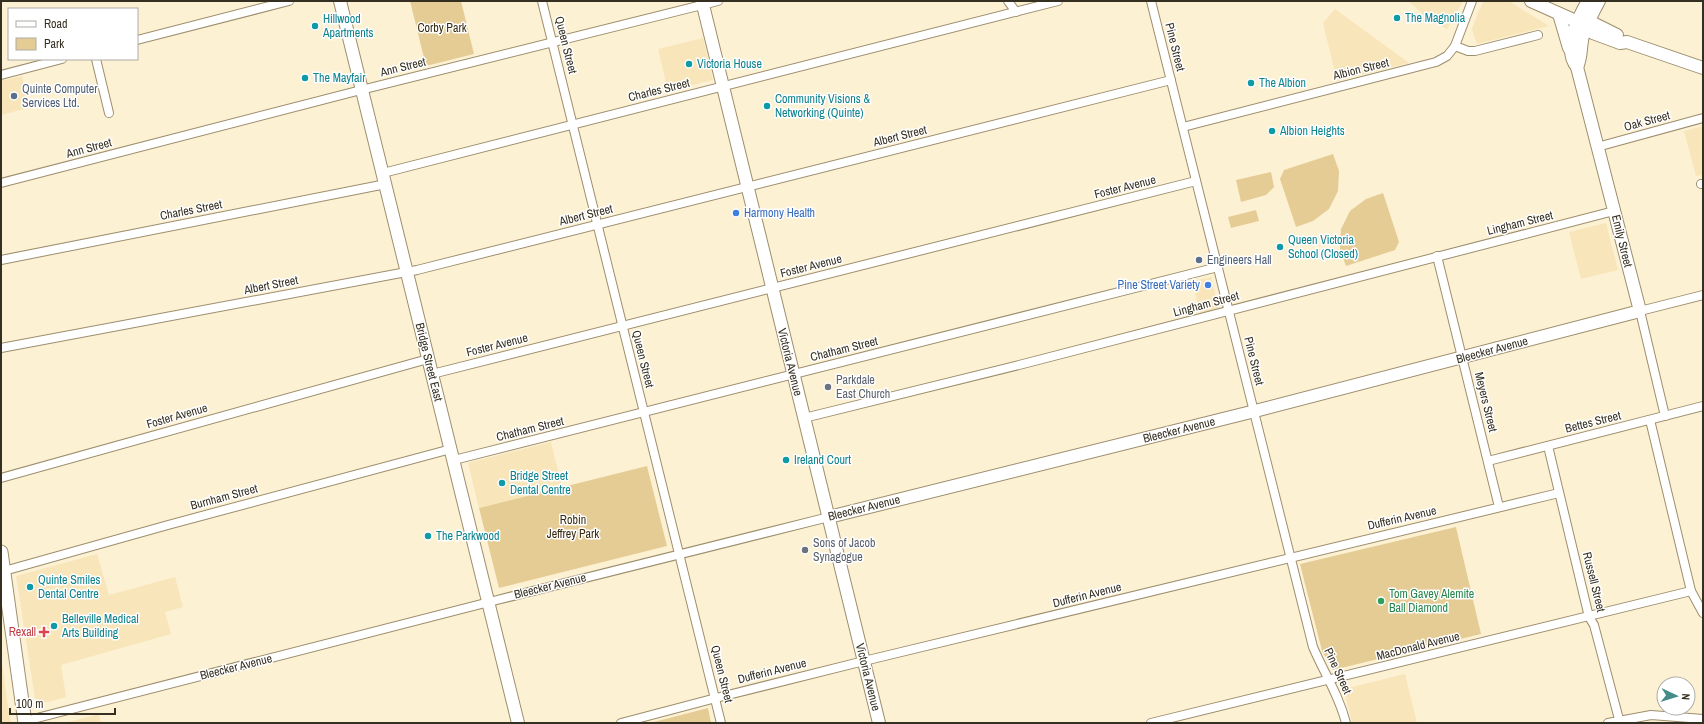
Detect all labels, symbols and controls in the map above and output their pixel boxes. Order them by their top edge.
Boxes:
legend [8,8,138,60]
place label: The Magnolia [1405,10,1466,26]
place label: Hillwood Apartments [322,11,373,41]
marker: The Magnolia [1392,13,1402,23]
street label: Queen Street [551,15,581,76]
text: Road [44,16,68,32]
park label: Corby Park [417,20,467,36]
marker: Hillwood Apartments [310,21,320,31]
street label: Pine Street [1161,21,1189,73]
text: Park [44,36,64,52]
street label: Ann Street [378,54,428,81]
street label: Albion Street [1330,54,1391,84]
place label: Victoria House [697,56,762,72]
marker: Victoria House [684,59,694,69]
place label: The Mayfair [313,70,366,86]
marker: The Mayfair [300,73,310,83]
street label: Charles Street [627,75,692,105]
place label: The Albion [1259,75,1306,91]
marker: The Albion [1246,78,1256,88]
place label: Quinte Computer Services Ltd. [22,81,98,111]
marker: Quinte Computer Services Ltd. [9,91,19,101]
place label: Community Visions & Networking (Quinte) [775,91,870,121]
marker: Community Visions & Networking (Quinte) [762,101,772,111]
street label: Oak Street [1622,107,1672,135]
street label: Albert Street [871,122,929,151]
place label: Albion Heights [1279,123,1345,139]
marker: Albion Heights [1267,126,1277,136]
street label: Ann Street [63,134,114,162]
street label: Foster Avenue [1093,172,1157,202]
street label: Charles Street [159,196,224,224]
street label: Albert Street [557,201,615,230]
place label: Harmony Health [744,205,815,221]
street label: Lingham Street [1485,207,1555,239]
marker: Harmony Health [731,208,741,218]
street label: Emily Street [1608,213,1636,269]
place label: Queen Victoria School (Closed) [1288,232,1358,262]
marker: Queen Victoria School (Closed) [1275,242,1285,252]
street label: Foster Avenue [779,251,843,281]
place label: Engineers Hall [1207,252,1272,268]
marker: Engineers Hall [1194,255,1204,265]
street label: Albert Street [242,272,300,298]
place label: Pine Street Variety [1118,277,1200,293]
marker: Pine Street Variety [1203,280,1213,290]
street label: Lingham Street [1171,287,1241,320]
street label: Bridge Street East [412,321,447,403]
street label: Victoria Avenue [774,327,806,397]
street label: Queen Street [628,329,658,390]
street label: Foster Avenue [465,330,529,360]
street label: Chatham Street [809,333,880,365]
street label: Bleecker Avenue [1454,333,1530,367]
street label: Pine Street [1240,335,1268,387]
street label: Meyers Street [1471,370,1501,434]
place label: Parkdale East Church [836,372,890,402]
marker: Parkdale East Church [823,382,833,392]
street label: Foster Avenue [145,400,209,432]
street label: Bettes Street [1563,407,1623,437]
street label: Chatham Street [495,413,566,445]
street label: Bleecker Avenue [1141,413,1217,447]
place label: Ireland Court [794,452,851,468]
marker: Ireland Court [781,455,791,465]
place label: Bridge Street Dental Centre [510,468,571,498]
marker: Bridge Street Dental Centre [497,478,507,488]
street label: Burnham Street [189,480,260,514]
street label: Bleecker Avenue [826,491,902,525]
street label: Dufferin Avenue [1366,502,1438,534]
park label: Robin Jeffrey Park [547,512,599,542]
place label: The Parkwood [436,528,499,544]
marker: The Parkwood [423,531,433,541]
place label: Sons of Jacob Synagogue [813,535,875,565]
marker: Sons of Jacob Synagogue [800,545,810,555]
street label: Russell Street [1579,550,1609,614]
street label: Bleecker Avenue [512,569,588,603]
place label: Quinte Smiles Dental Centre [38,572,100,602]
street label: Dufferin Avenue [1051,579,1123,611]
marker: Quinte Smiles Dental Centre [25,582,35,592]
place label: Tom Gavey Alemite Ball Diamond [1389,586,1474,616]
marker: Tom Gavey Alemite Ball Diamond [1376,596,1386,606]
place label: Belleville Medical Arts Building [61,611,139,641]
marker: Belleville Medical Arts Building [49,621,59,631]
place label: Rexall [9,624,36,640]
marker: Rexall [39,627,49,637]
street label: MacDonald Avenue [1375,628,1461,664]
street label: Victoria Avenue [852,642,884,712]
street label: Queen Street [707,644,737,705]
street label: Pine Street [1320,645,1356,697]
street label: Bleecker Avenue [198,650,274,684]
street label: Dufferin Avenue [736,655,808,687]
north arrow [1656,676,1696,716]
scale bar [10,690,115,716]
text: N [1679,693,1693,700]
text: 100 m [16,696,43,712]

